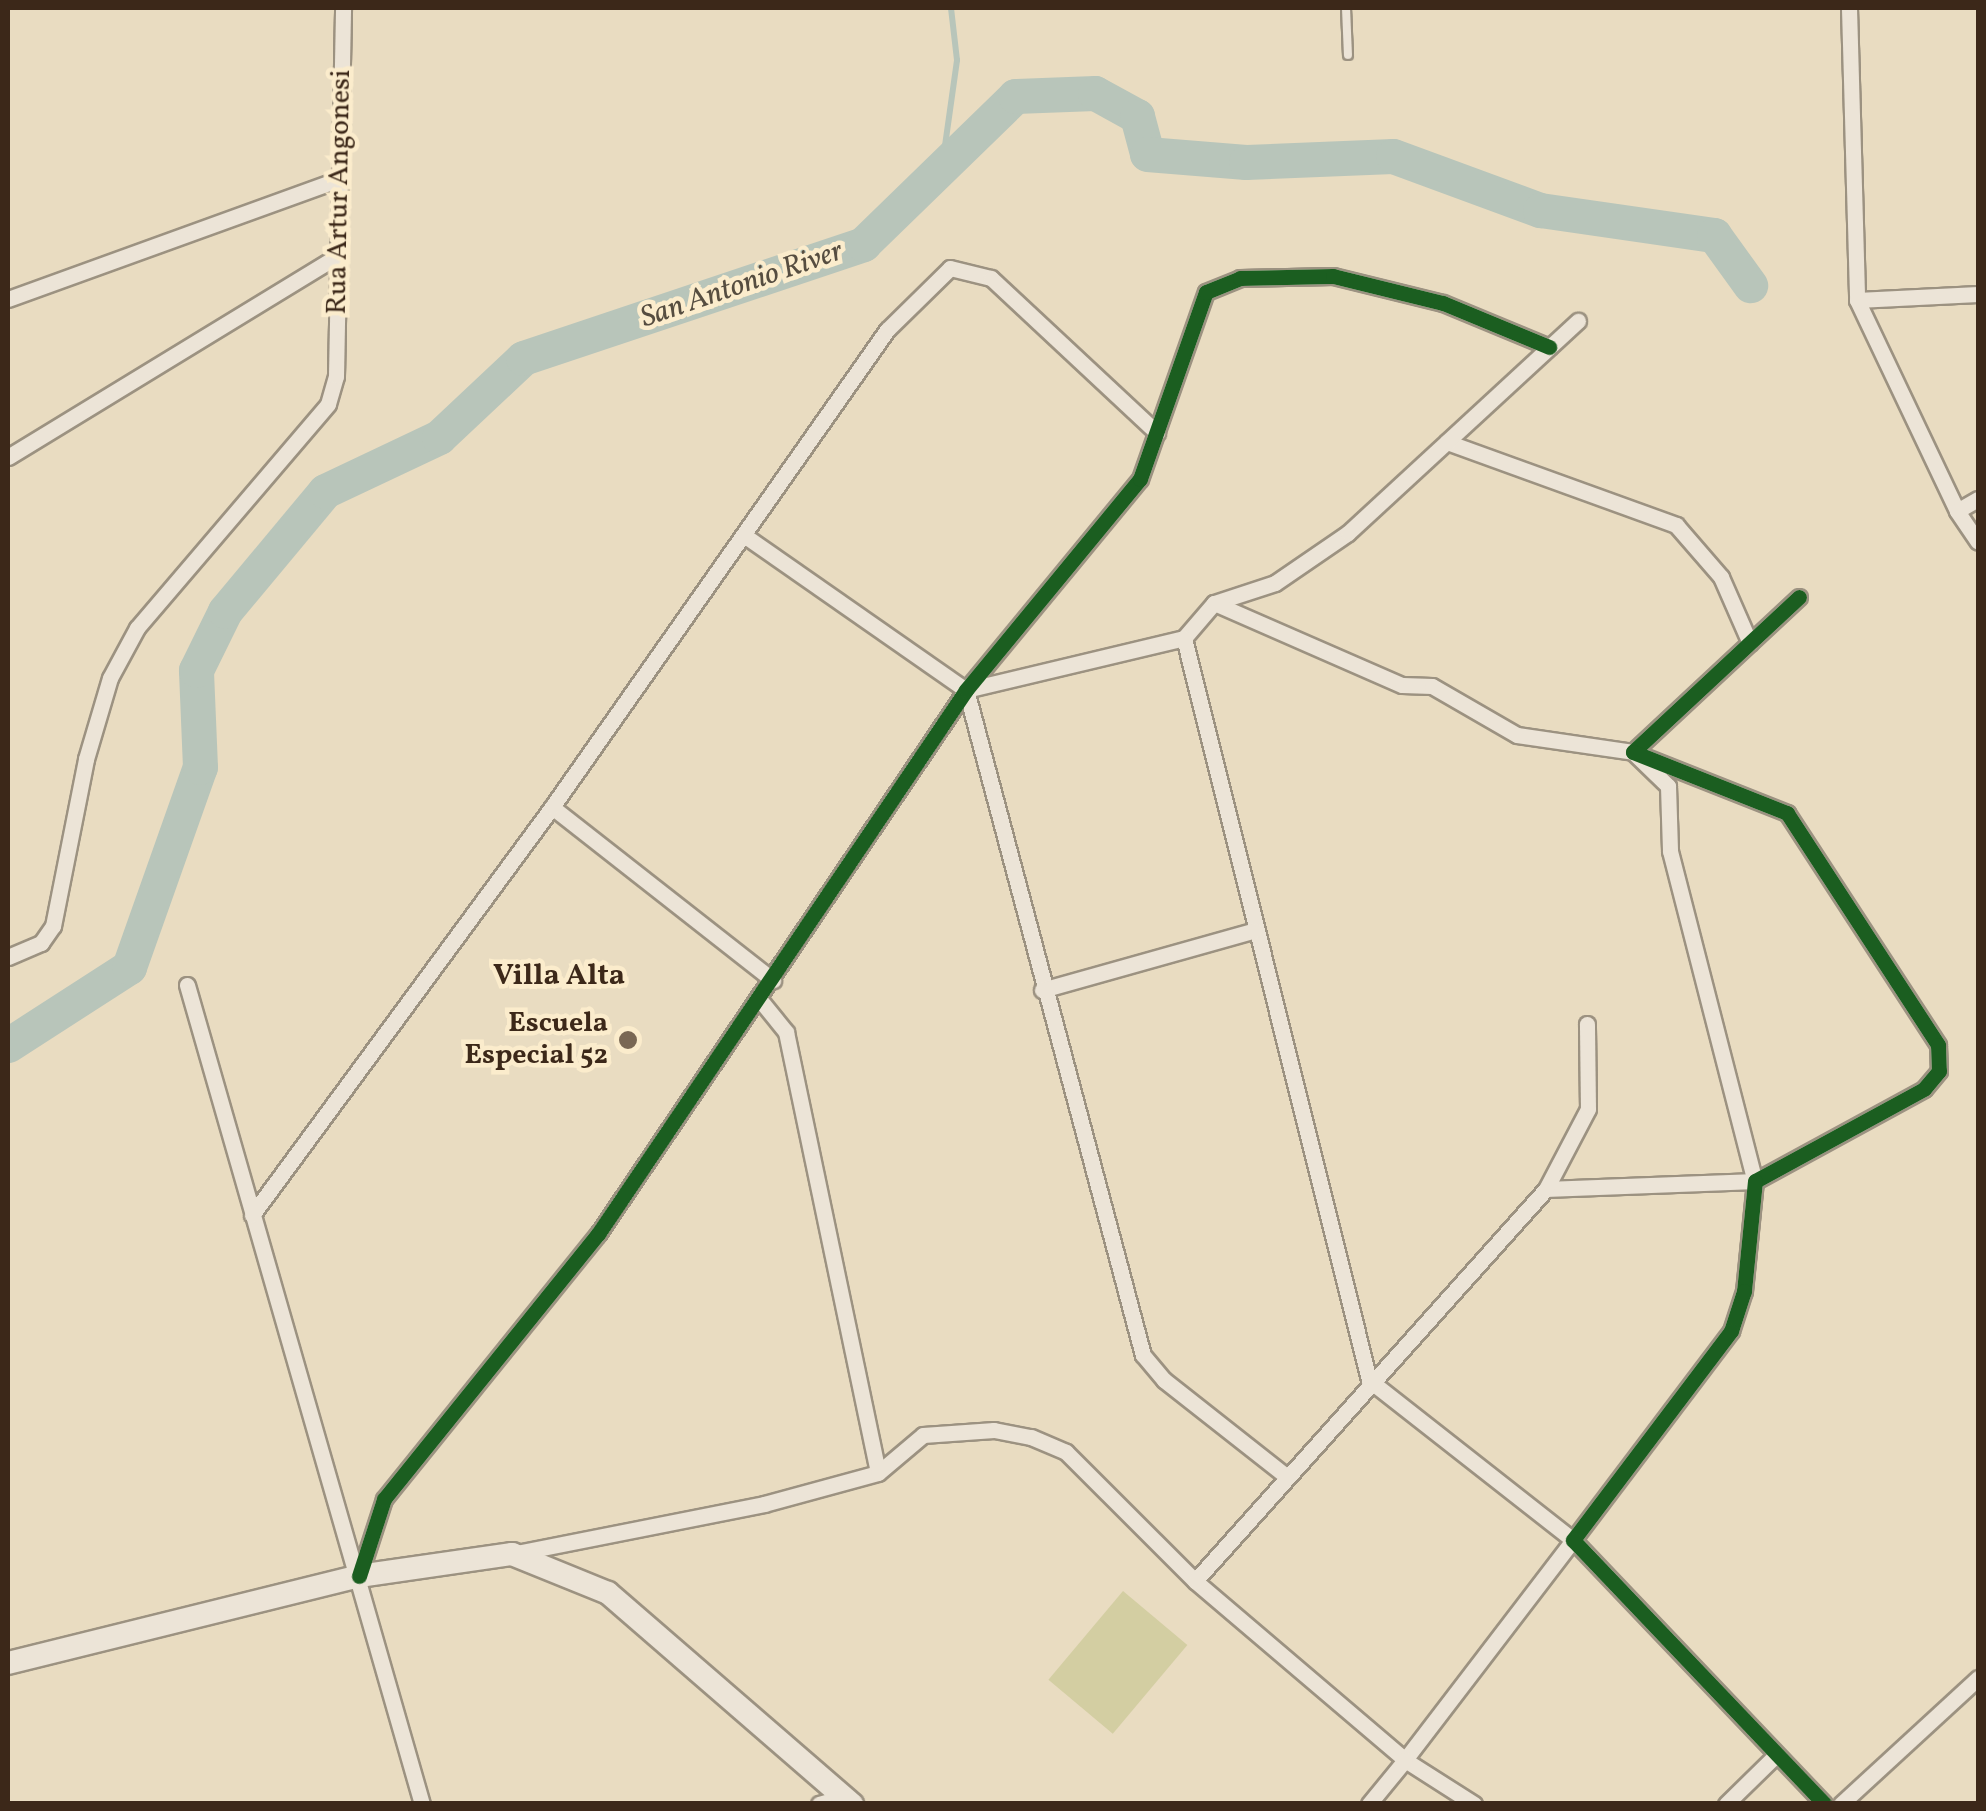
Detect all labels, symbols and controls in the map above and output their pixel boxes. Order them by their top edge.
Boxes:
street label: Rua Artur Angonesi [321,69,359,315]
water label: San Antonio River [636,234,848,336]
district label: Villa Alta [493,958,625,994]
place label: Escuela Especial 52 [465,1007,608,1073]
marker: Escuela Especial 52 [617,1029,639,1051]

